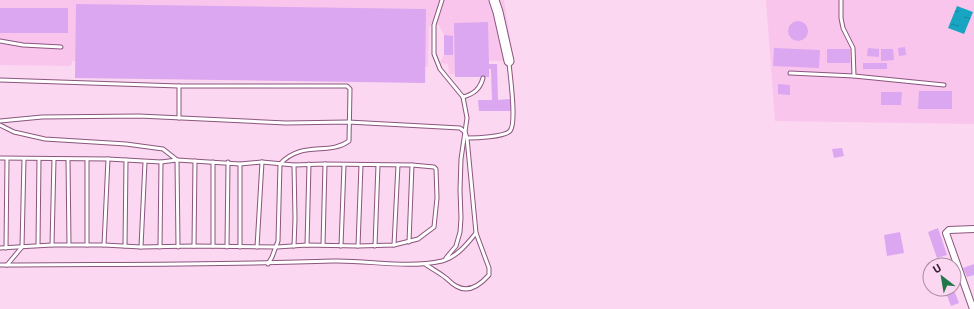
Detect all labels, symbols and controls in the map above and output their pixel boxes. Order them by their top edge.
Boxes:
north arrow [922,257,962,297]
text: U [930,260,943,276]

